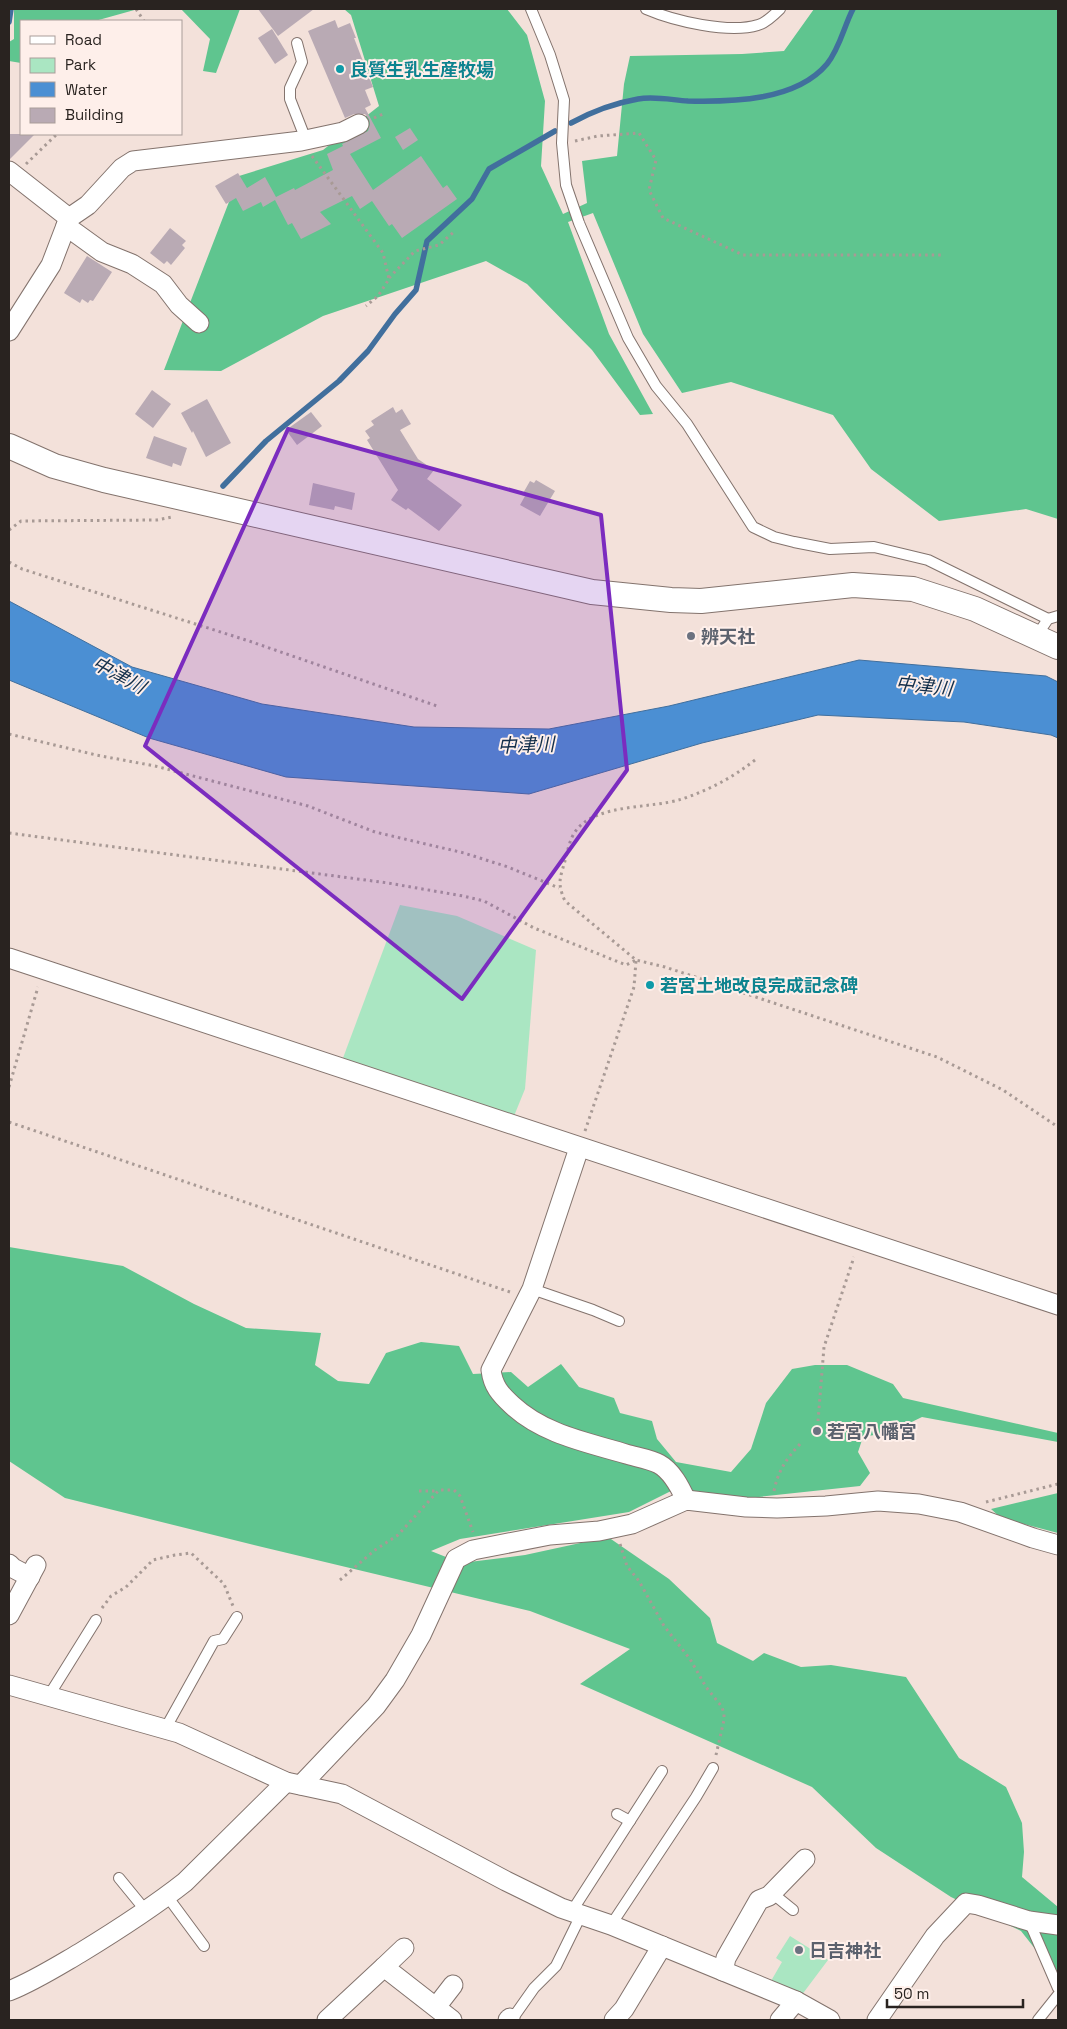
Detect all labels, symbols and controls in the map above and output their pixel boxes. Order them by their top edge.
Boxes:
legend [20,20,182,135]
text: Road [65,30,102,49]
text: Park [65,55,96,74]
place label: 良質生乳生産牧場 [350,58,494,81]
marker: 良質生乳生産牧場 [334,63,346,75]
text: Water [65,80,108,99]
text: Building [65,105,124,124]
place label: 辨天社 [701,625,755,648]
marker: 辨天社 [685,630,697,642]
water label: 中津川 [88,651,152,700]
water label: 中津川 [894,671,956,702]
water label: 中津川 [497,731,557,758]
place label: 若宮土地改良完成記念碑 [660,974,858,997]
marker: 若宮土地改良完成記念碑 [644,979,656,991]
place label: 若宮八幡宮 [827,1420,917,1443]
marker: 若宮八幡宮 [811,1425,823,1437]
place label: 日吉神社 [809,1939,881,1962]
marker: 日吉神社 [793,1944,805,1956]
scale bar [887,1976,1023,2008]
text: 50 m [894,1984,929,2003]

